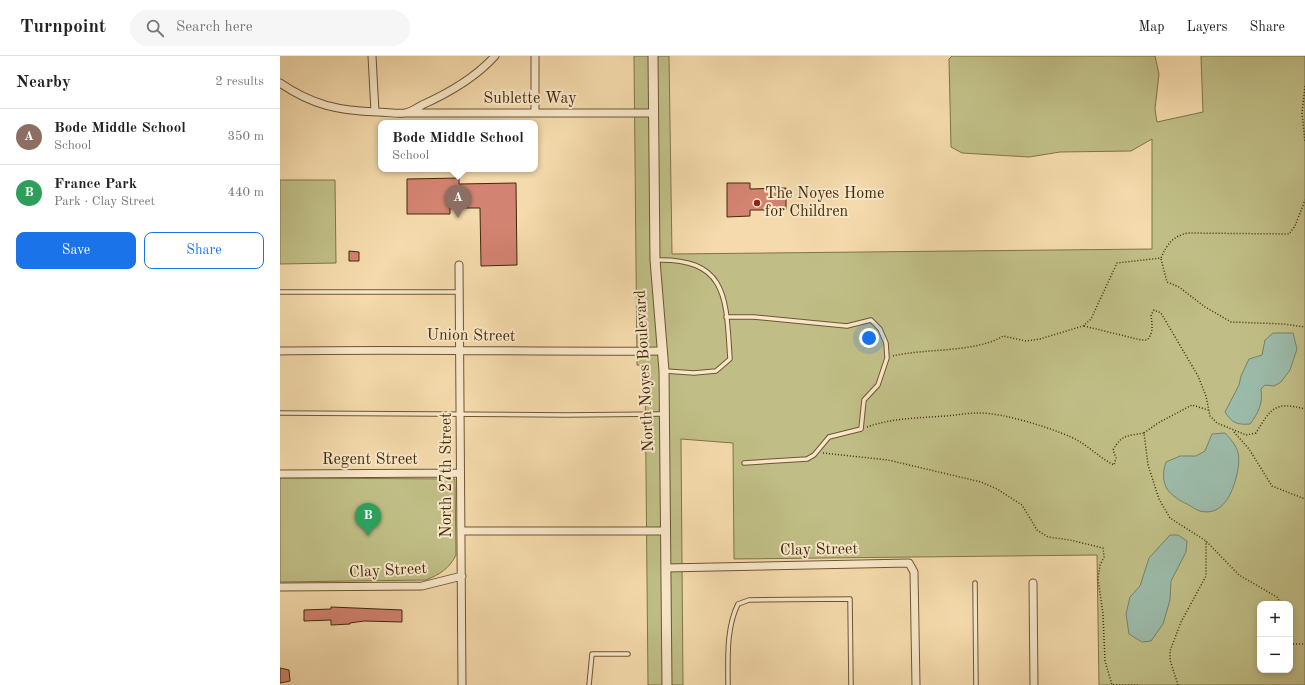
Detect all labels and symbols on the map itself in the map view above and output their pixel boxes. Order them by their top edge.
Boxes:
street label: Sublette Way [483,91,577,107]
pin: A [445,185,471,218]
place label: The Noyes Home for Children [765,186,884,220]
marker: The Noyes Home for Children [752,198,762,208]
street label: North Noyes Boulevard [633,290,657,452]
street label: Union Street [426,327,516,345]
your location [859,328,879,348]
street label: North 27th Street [439,412,455,538]
street label: Regent Street [322,452,418,468]
pin: B [355,503,381,536]
street label: Clay Street [780,541,859,559]
street label: Clay Street [349,561,428,581]

